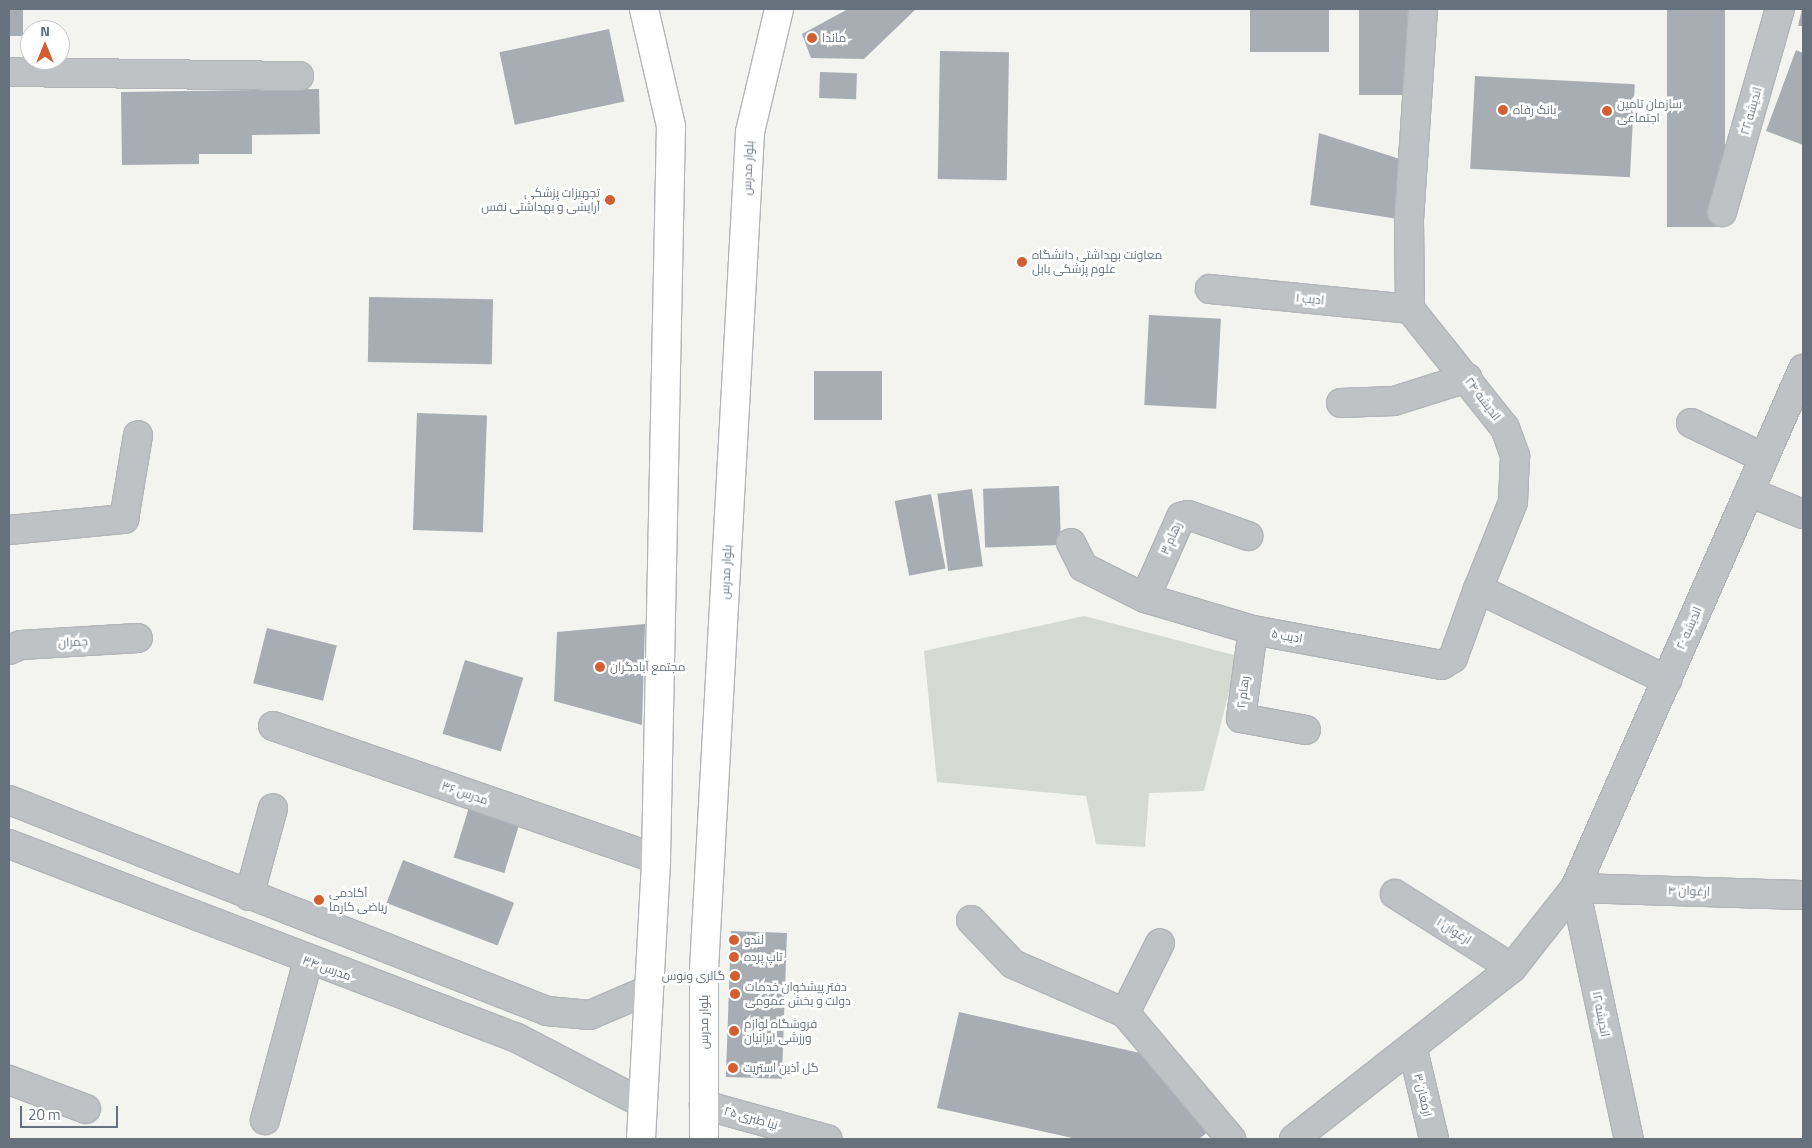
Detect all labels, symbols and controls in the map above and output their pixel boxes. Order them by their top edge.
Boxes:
north arrow [20,20,70,70]
text: N [40,20,50,41]
place label: ماندا [822,31,846,45]
marker: ماندا [806,32,818,44]
street label: اندیشه ۲۲ [1737,86,1765,136]
place label: سازمان تامین اجتماعی [1617,97,1682,125]
place label: بانک رفاه [1513,103,1556,117]
marker: بانک رفاه [1497,104,1509,116]
marker: سازمان تامین اجتماعی [1601,105,1613,117]
street label: بلوار مدرس [739,140,757,196]
place label: تجهیزات پزشکی آرایشی و بهداشتی نفس [481,186,600,214]
marker: تجهیزات پزشکی آرایشی و بهداشتی نفس [604,194,616,206]
place label: معاونت بهداشتی دانشگاه علوم پزشکی بابل [1032,248,1162,276]
marker: معاونت بهداشتی دانشگاه علوم پزشکی بابل [1016,256,1028,268]
street label: ادیب ۱ [1295,290,1325,308]
street label: اندیشه ۲۴ [1462,375,1504,423]
street label: رهام ۳ [1157,519,1185,557]
street label: بلوار مدرس [717,544,735,600]
street label: اندیشه ۲۰ [1673,604,1705,652]
street label: ادیب ۵ [1270,626,1304,646]
street label: چمران [58,634,88,650]
place label: مجتمع آبادگران [610,660,685,674]
marker: مجتمع آبادگران [594,661,606,673]
street label: رهام ۲ [1234,675,1252,709]
street label: مدرس ۳۶ [440,778,490,808]
street label: ارغوان ۴ [1668,883,1710,899]
place label: آکادمی ریاضی کارما [329,886,387,914]
marker: آکادمی ریاضی کارما [313,894,325,906]
street label: ارغوان ۱ [1434,915,1474,947]
place label: لندو [744,933,764,947]
marker: لندو [728,934,740,946]
place label: تاپ پرده [744,950,782,964]
marker: تاپ پرده [728,951,740,963]
street label: مدرس ۳۴ [301,953,353,983]
place label: گالری ونوس [662,969,725,983]
marker: گالری ونوس [729,970,741,982]
place label: دفتر پیشخوان خدمات دولت و بخش عمومی [745,980,851,1008]
marker: دفتر پیشخوان خدمات دولت و بخش عمومی [729,988,741,1000]
street label: اندیشه ۱۲ [1590,990,1612,1038]
street label: بلوار مدرس [697,995,711,1049]
place label: فروشگاه لوازم ورزشی ایرانیان [744,1017,817,1045]
marker: فروشگاه لوازم ورزشی ایرانیان [728,1025,740,1037]
place label: گل آذین استریت [743,1061,819,1075]
marker: گل آذین استریت [727,1062,739,1074]
street label: ارمغان ۳ [1411,1072,1435,1118]
scale bar [22,1096,120,1128]
text: 20 m [28,1103,61,1126]
street label: نیا طبری ۲۵ [722,1103,780,1133]

